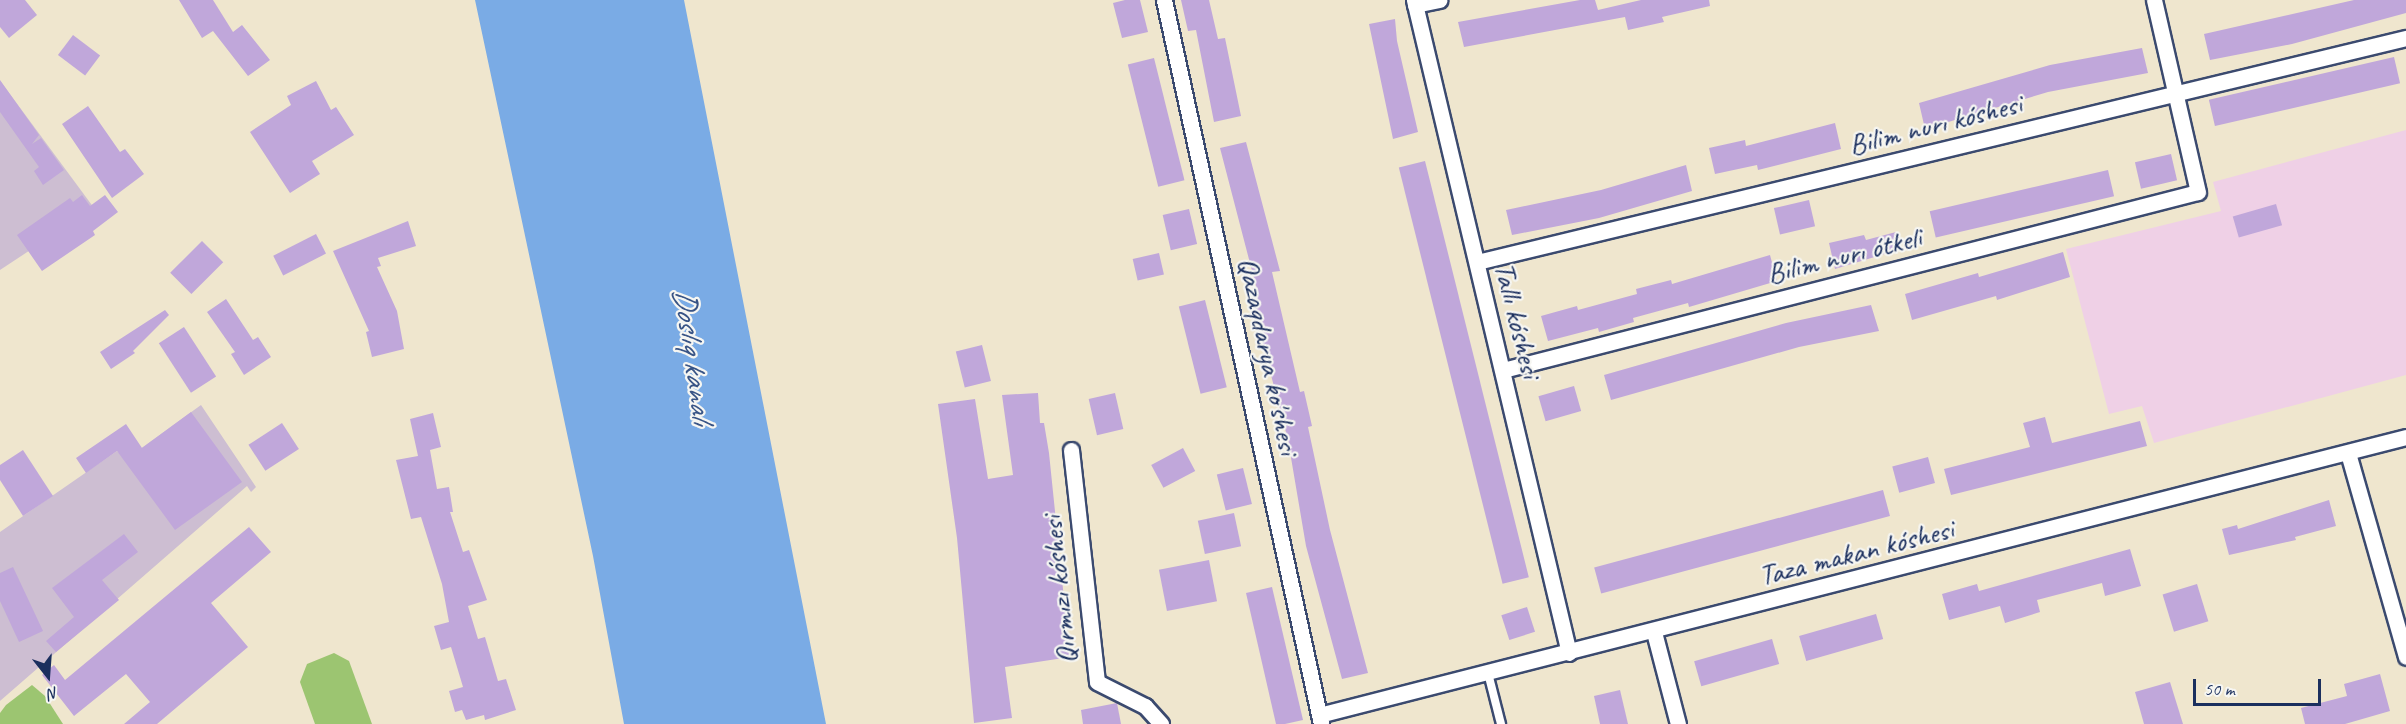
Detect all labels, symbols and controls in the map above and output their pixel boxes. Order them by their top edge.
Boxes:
street label: Bilim nurı kóshesi [1845,85,2025,163]
street label: Bilim nurı ótkeli [1763,218,1925,292]
street label: Qazaqdarya ko'shesi [1230,254,1308,458]
street label: Tallı kóshesi [1486,258,1550,382]
water label: Doslıq kanalı [664,286,722,426]
street label: Taza makan kóshesi [1756,511,1956,593]
street label: Qırmızı kóshesi [1033,514,1085,666]
north arrow [18,646,78,706]
scale bar [2196,667,2324,705]
text: 50 m [2204,678,2235,700]
text: N [46,682,61,704]

